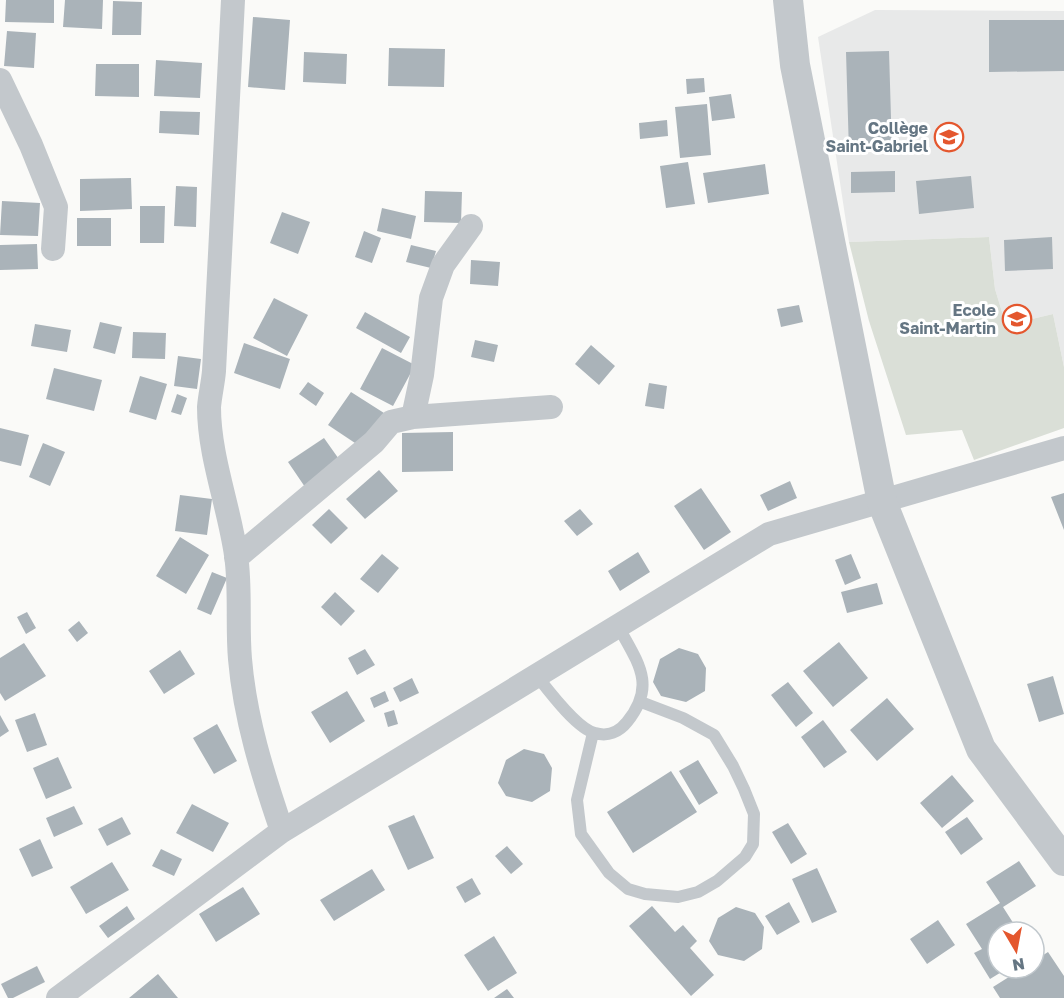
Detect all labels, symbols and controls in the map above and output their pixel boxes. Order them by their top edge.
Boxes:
place label: Collège Saint-Gabriel [825,118,929,156]
school or university icon: Collège Saint-Gabriel [933,121,965,153]
place label: Ecole Saint-Martin [899,300,996,338]
school or university icon: Ecole Saint-Martin [1001,303,1033,335]
north arrow [986,920,1046,980]
text: N [1011,954,1026,976]

